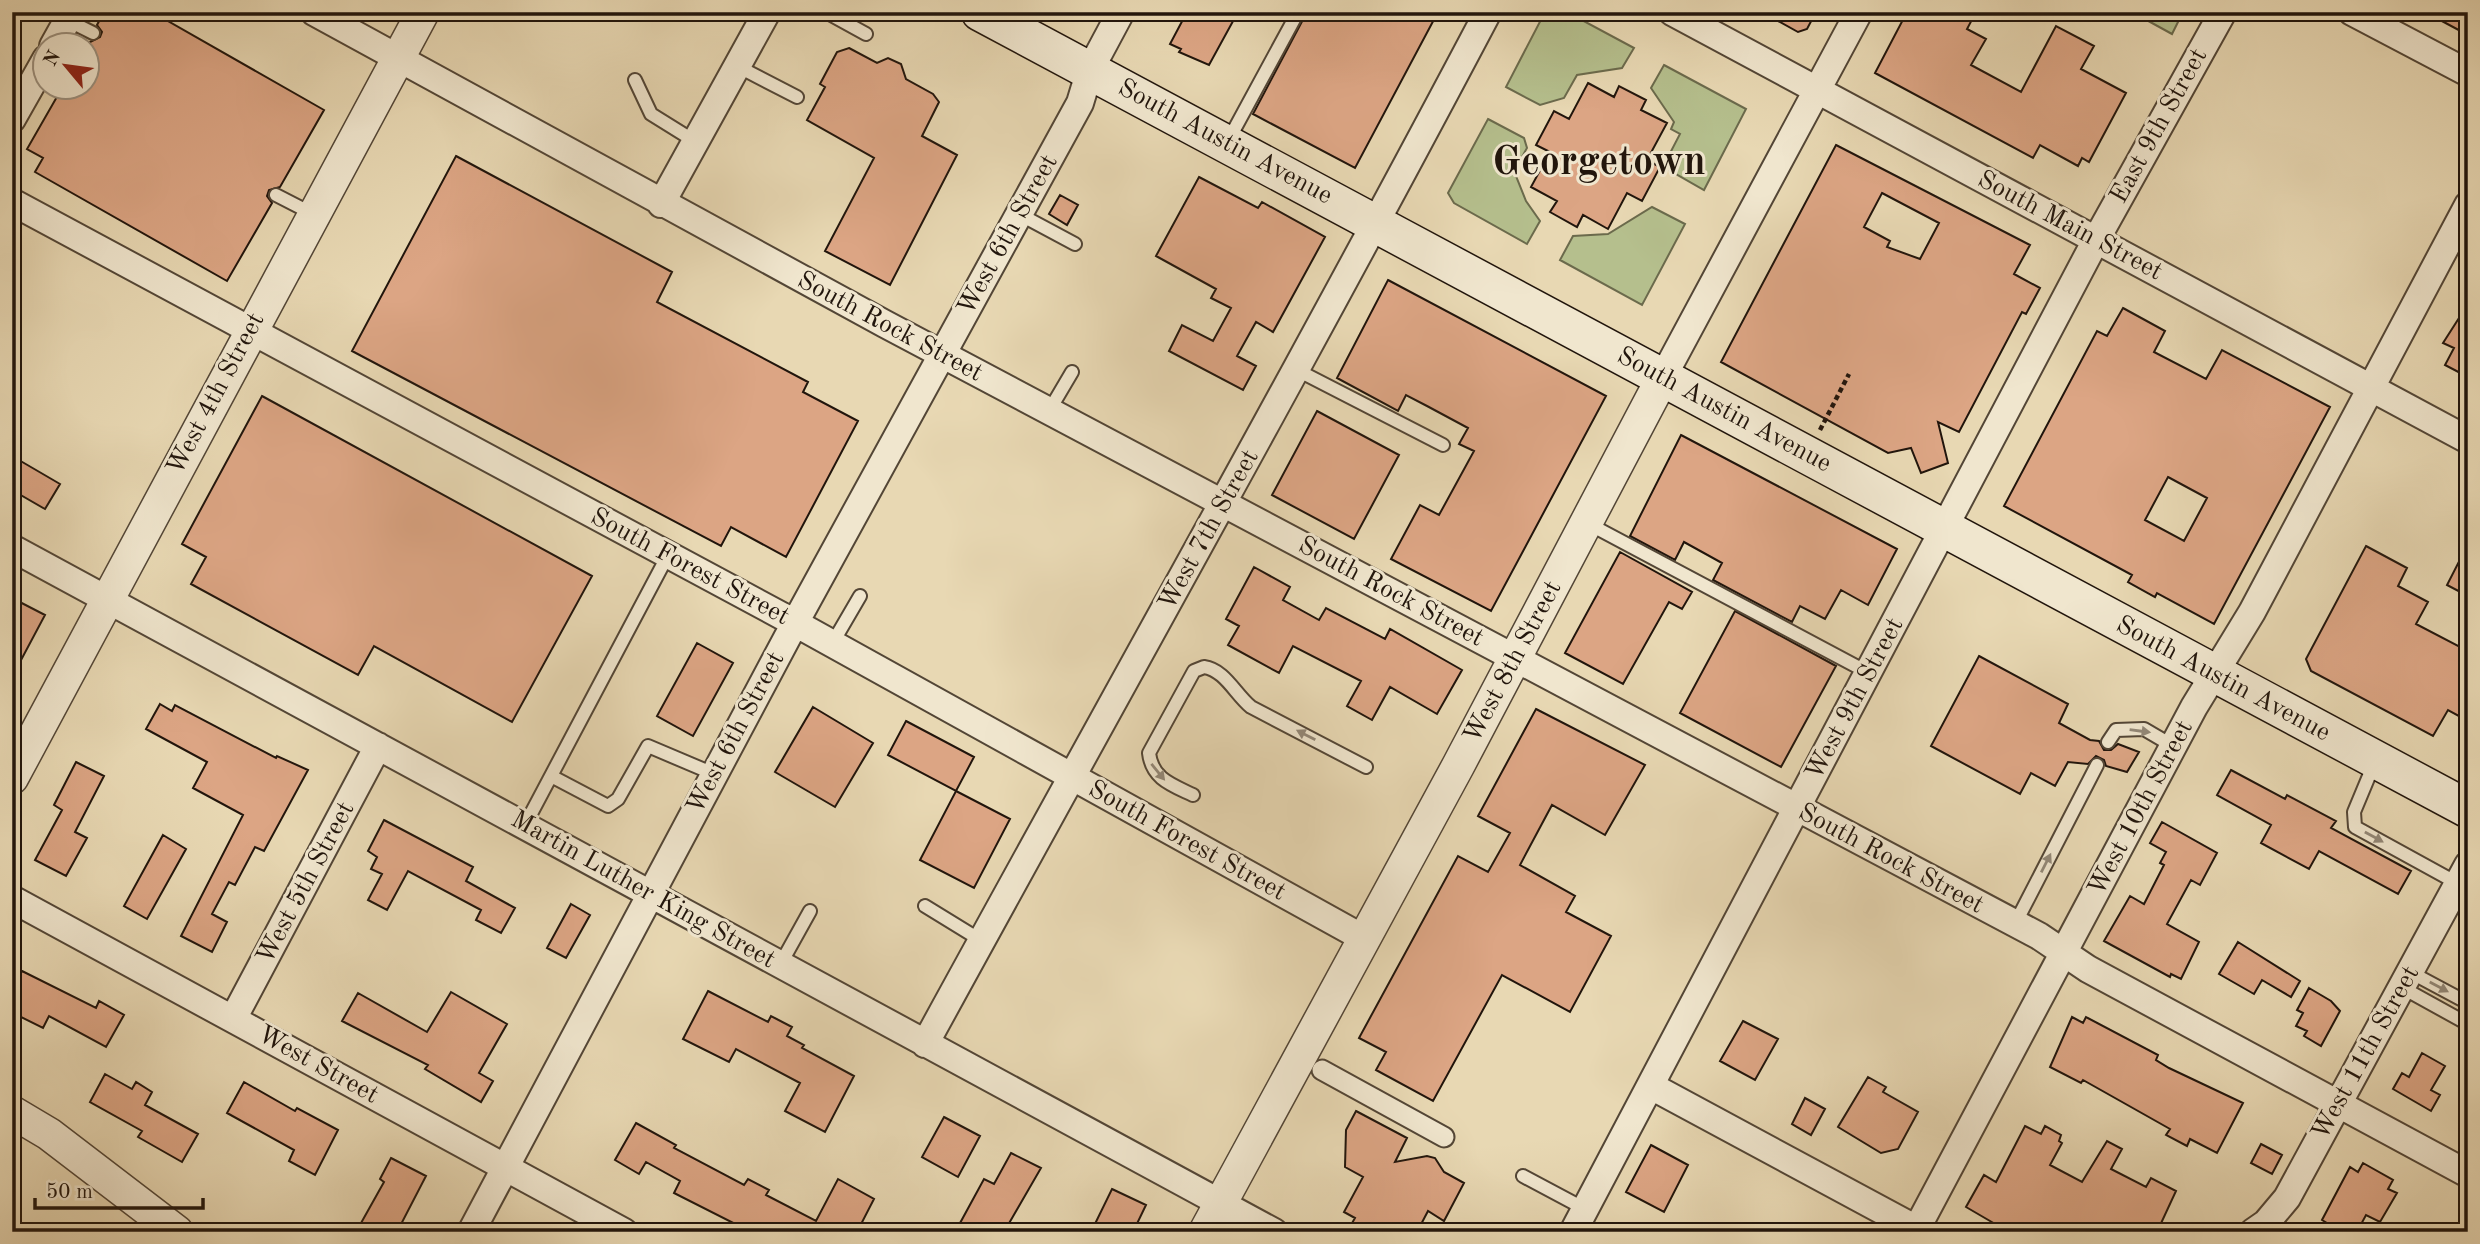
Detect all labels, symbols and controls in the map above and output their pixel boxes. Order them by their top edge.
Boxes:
north arrow [32,32,102,102]
street label: East 9th Street [2106,44,2212,208]
text: N [41,48,65,70]
street label: South Austin Avenue [1114,75,1336,209]
district label: Georgetown [1492,144,1706,184]
street label: West 6th Street [953,150,1063,320]
street label: South Main Street [1973,166,2167,286]
street label: South Rock Street [793,267,987,387]
street label: West 4th Street [162,309,270,479]
street label: South Austin Avenue [1613,343,1835,477]
street label: West 7th Street [1154,445,1264,615]
street label: South Forest Street [586,504,794,630]
street label: South Rock Street [1294,532,1488,652]
street label: West 8th Street [1459,577,1567,747]
street label: South Austin Avenue [2112,612,2334,746]
street label: West 9th Street [1801,614,1909,784]
street label: West 6th Street [682,648,790,818]
street label: West 10th Street [2084,716,2198,900]
one-way arrow [2129,726,2151,737]
one-way arrow [1296,730,1316,741]
one-way arrow [1151,763,1166,781]
street label: South Forest Street [1084,776,1290,906]
street label: West 5th Street [252,798,360,968]
street label: South Rock Street [1794,799,1988,919]
street label: Martin Luther King Street [506,806,780,974]
one-way arrow [2365,831,2384,843]
one-way arrow [2041,853,2052,873]
street label: West 11th Street [2307,962,2425,1144]
one-way arrow [2429,982,2449,993]
street label: West Street [253,1021,383,1109]
scale bar [35,1167,203,1211]
text: 50 m [46,1182,93,1203]

